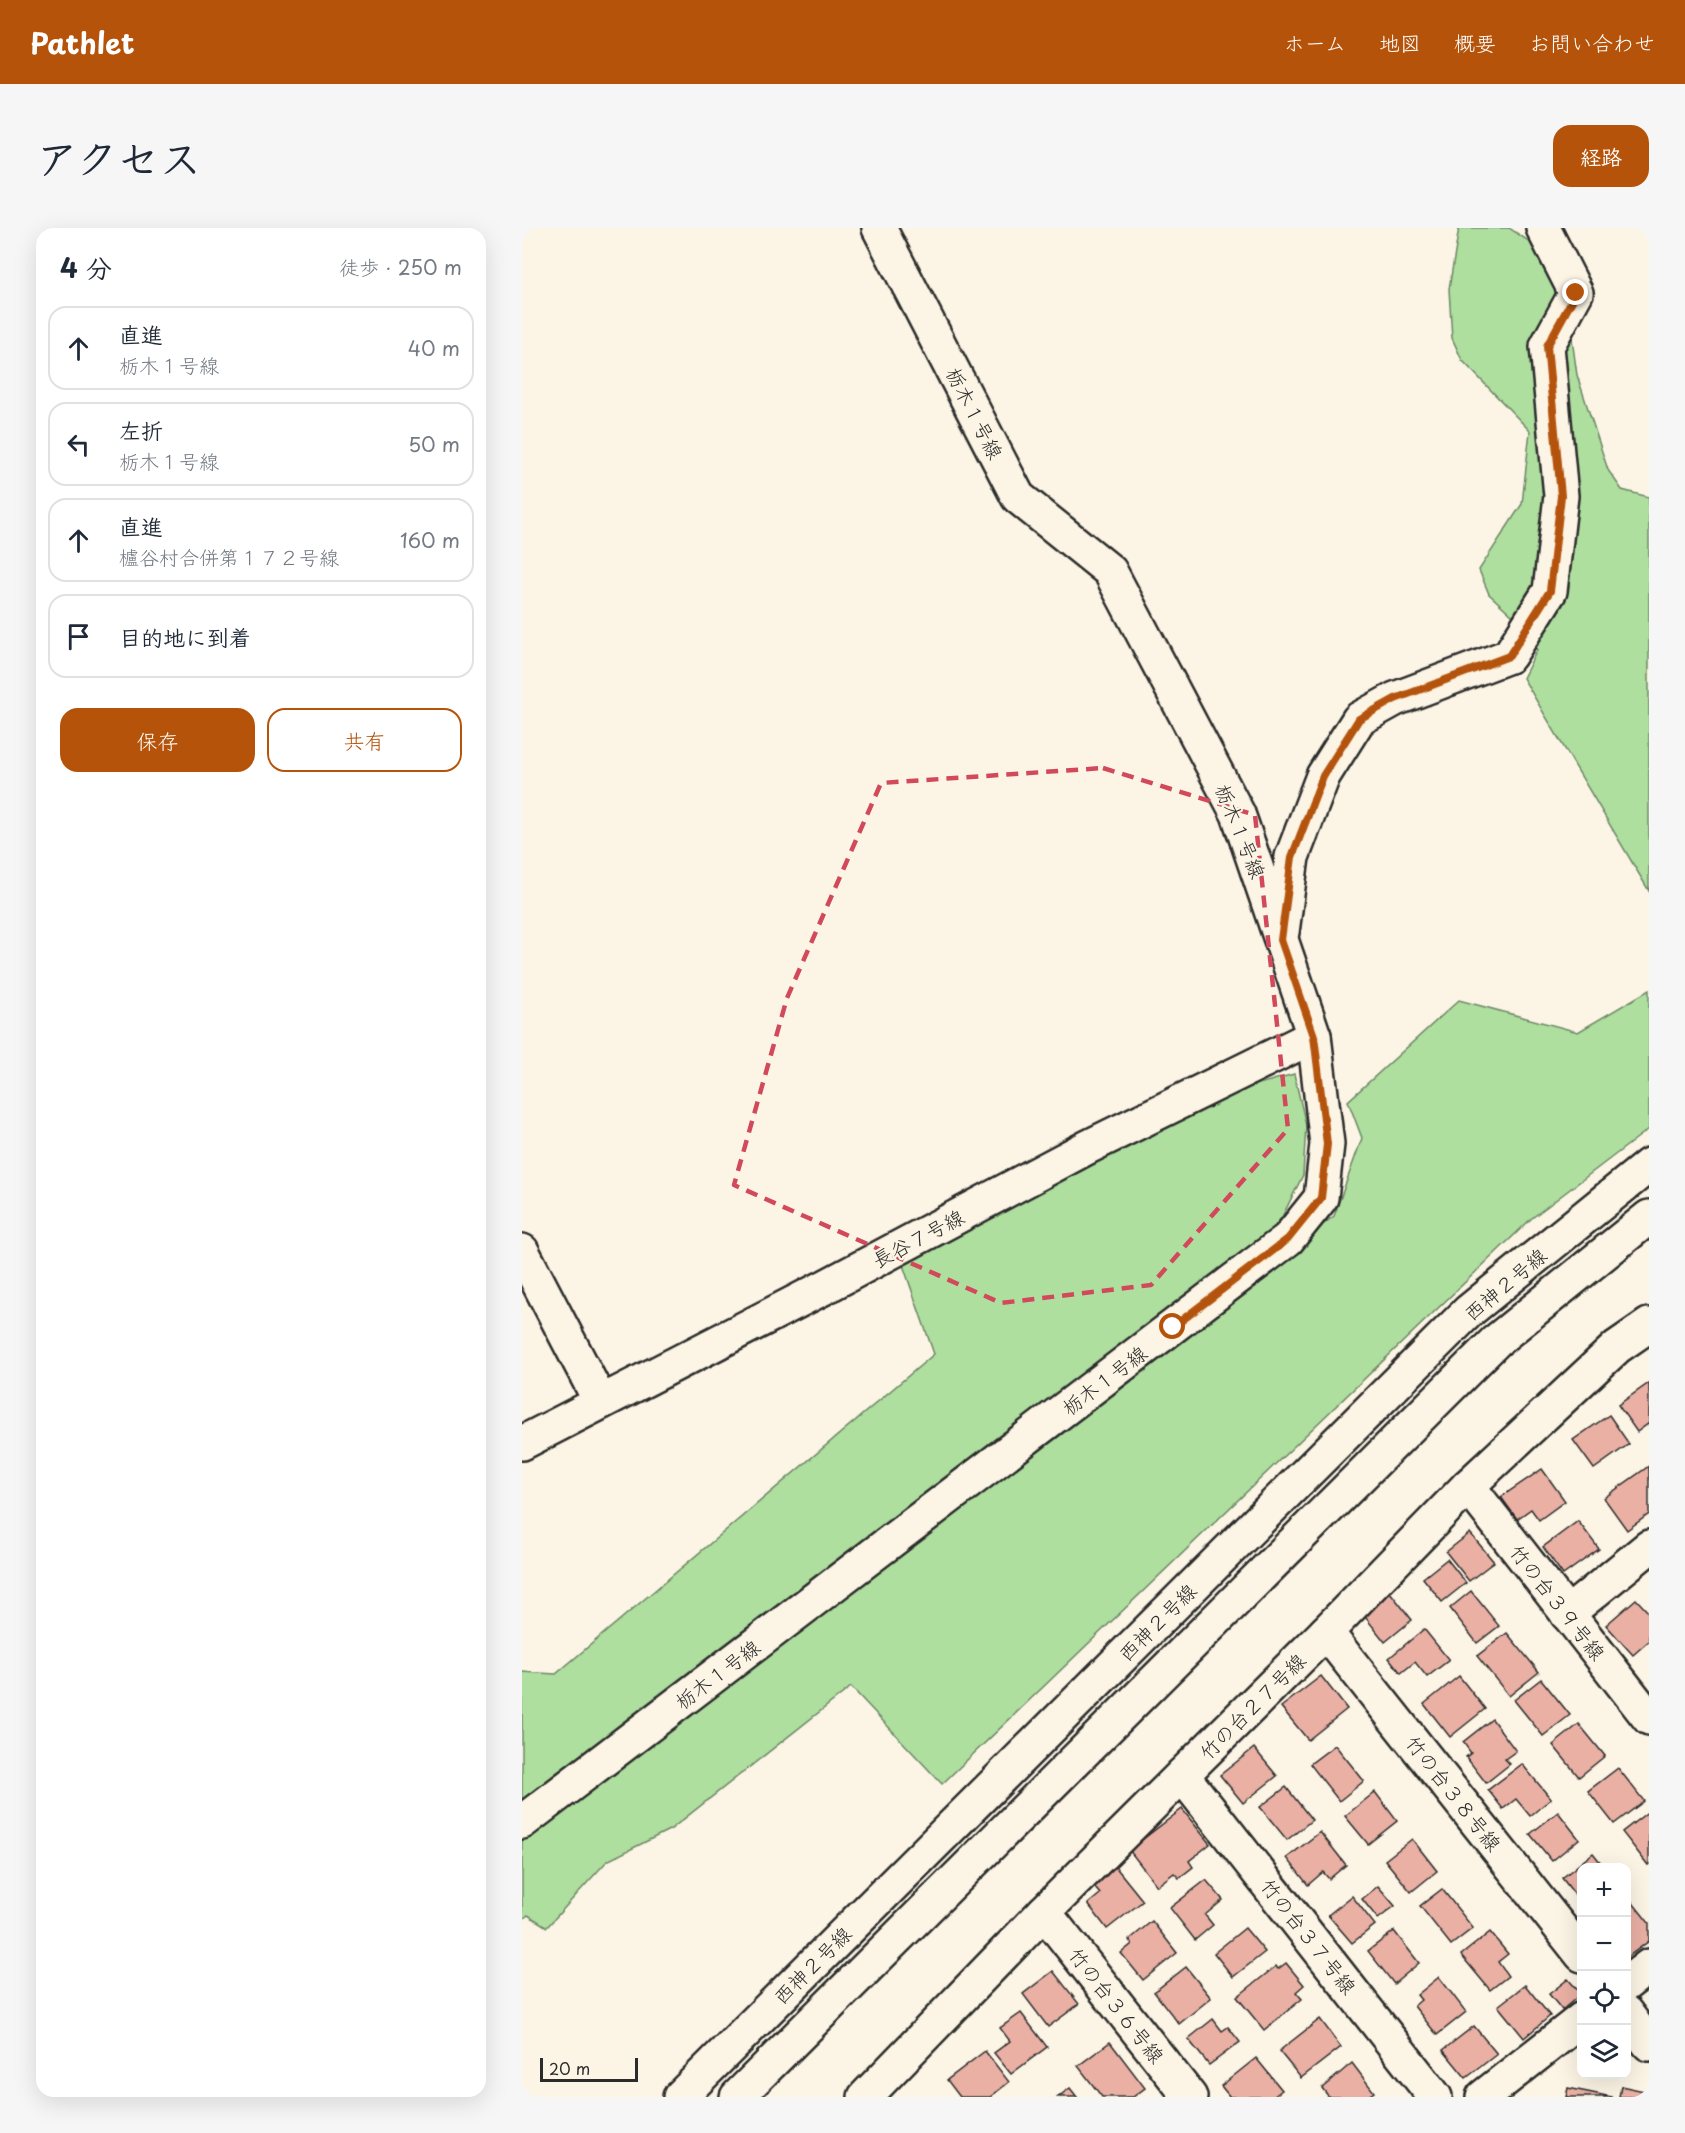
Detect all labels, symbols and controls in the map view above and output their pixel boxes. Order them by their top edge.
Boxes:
text: Pathlet [30,21,134,64]
text: ホーム [1284,26,1346,58]
text: 地図 [1379,26,1421,58]
text: 概要 [1454,26,1496,58]
text: お問い合わせ [1529,26,1655,58]
text: アクセス [36,125,201,188]
button: 経路 [1553,125,1649,187]
text: 4 分 [60,248,112,287]
text: 徒歩 · 250 m [339,252,462,282]
route end [1562,279,1588,305]
text: 直進 [119,317,163,350]
icon: ahead [62,332,95,365]
text: 40 m [408,333,460,363]
text: 栃木１号線 [119,350,219,380]
street label: 栃木１号線 [939,362,1011,464]
text: 左折 [119,413,163,446]
icon: left [62,428,95,461]
text: 50 m [408,429,460,459]
text: 栃木１号線 [119,446,219,476]
text: 直進 [119,509,163,542]
icon: ahead [62,524,95,557]
text: 160 m [400,525,460,555]
text: 櫨谷村合併第１７２号線 [119,542,339,572]
icon: arrive [62,620,95,653]
text: 目的地に到着 [119,620,251,653]
button: 保存 [60,708,255,772]
button: 共有 [267,708,462,772]
street label: 栃木１号線 [1208,779,1274,883]
street label: 長谷７号線 [867,1201,969,1275]
street label: 西神２号線 [1457,1240,1553,1328]
route start [1159,1313,1185,1339]
street label: 栃木１号線 [1055,1338,1153,1422]
street label: 竹の台３９号線 [1503,1538,1613,1666]
street label: 西神２号線 [1111,1576,1203,1668]
street label: 栃木１号線 [668,1632,766,1716]
street label: 竹の台２７号線 [1192,1646,1312,1766]
street label: 竹の台３８号線 [1399,1729,1509,1857]
map controls [1577,1863,1631,2079]
button: + [1577,1863,1631,1917]
street label: 竹の台３７号線 [1254,1872,1364,2000]
button: − [1577,1917,1631,1971]
street label: 西神２号線 [766,1919,858,2011]
street label: 竹の台３６号線 [1062,1941,1172,2069]
button: locate [1577,1971,1631,2025]
button: layers [1577,2025,1631,2079]
scale bar [540,2055,638,2082]
text: 20 m [549,2056,590,2080]

